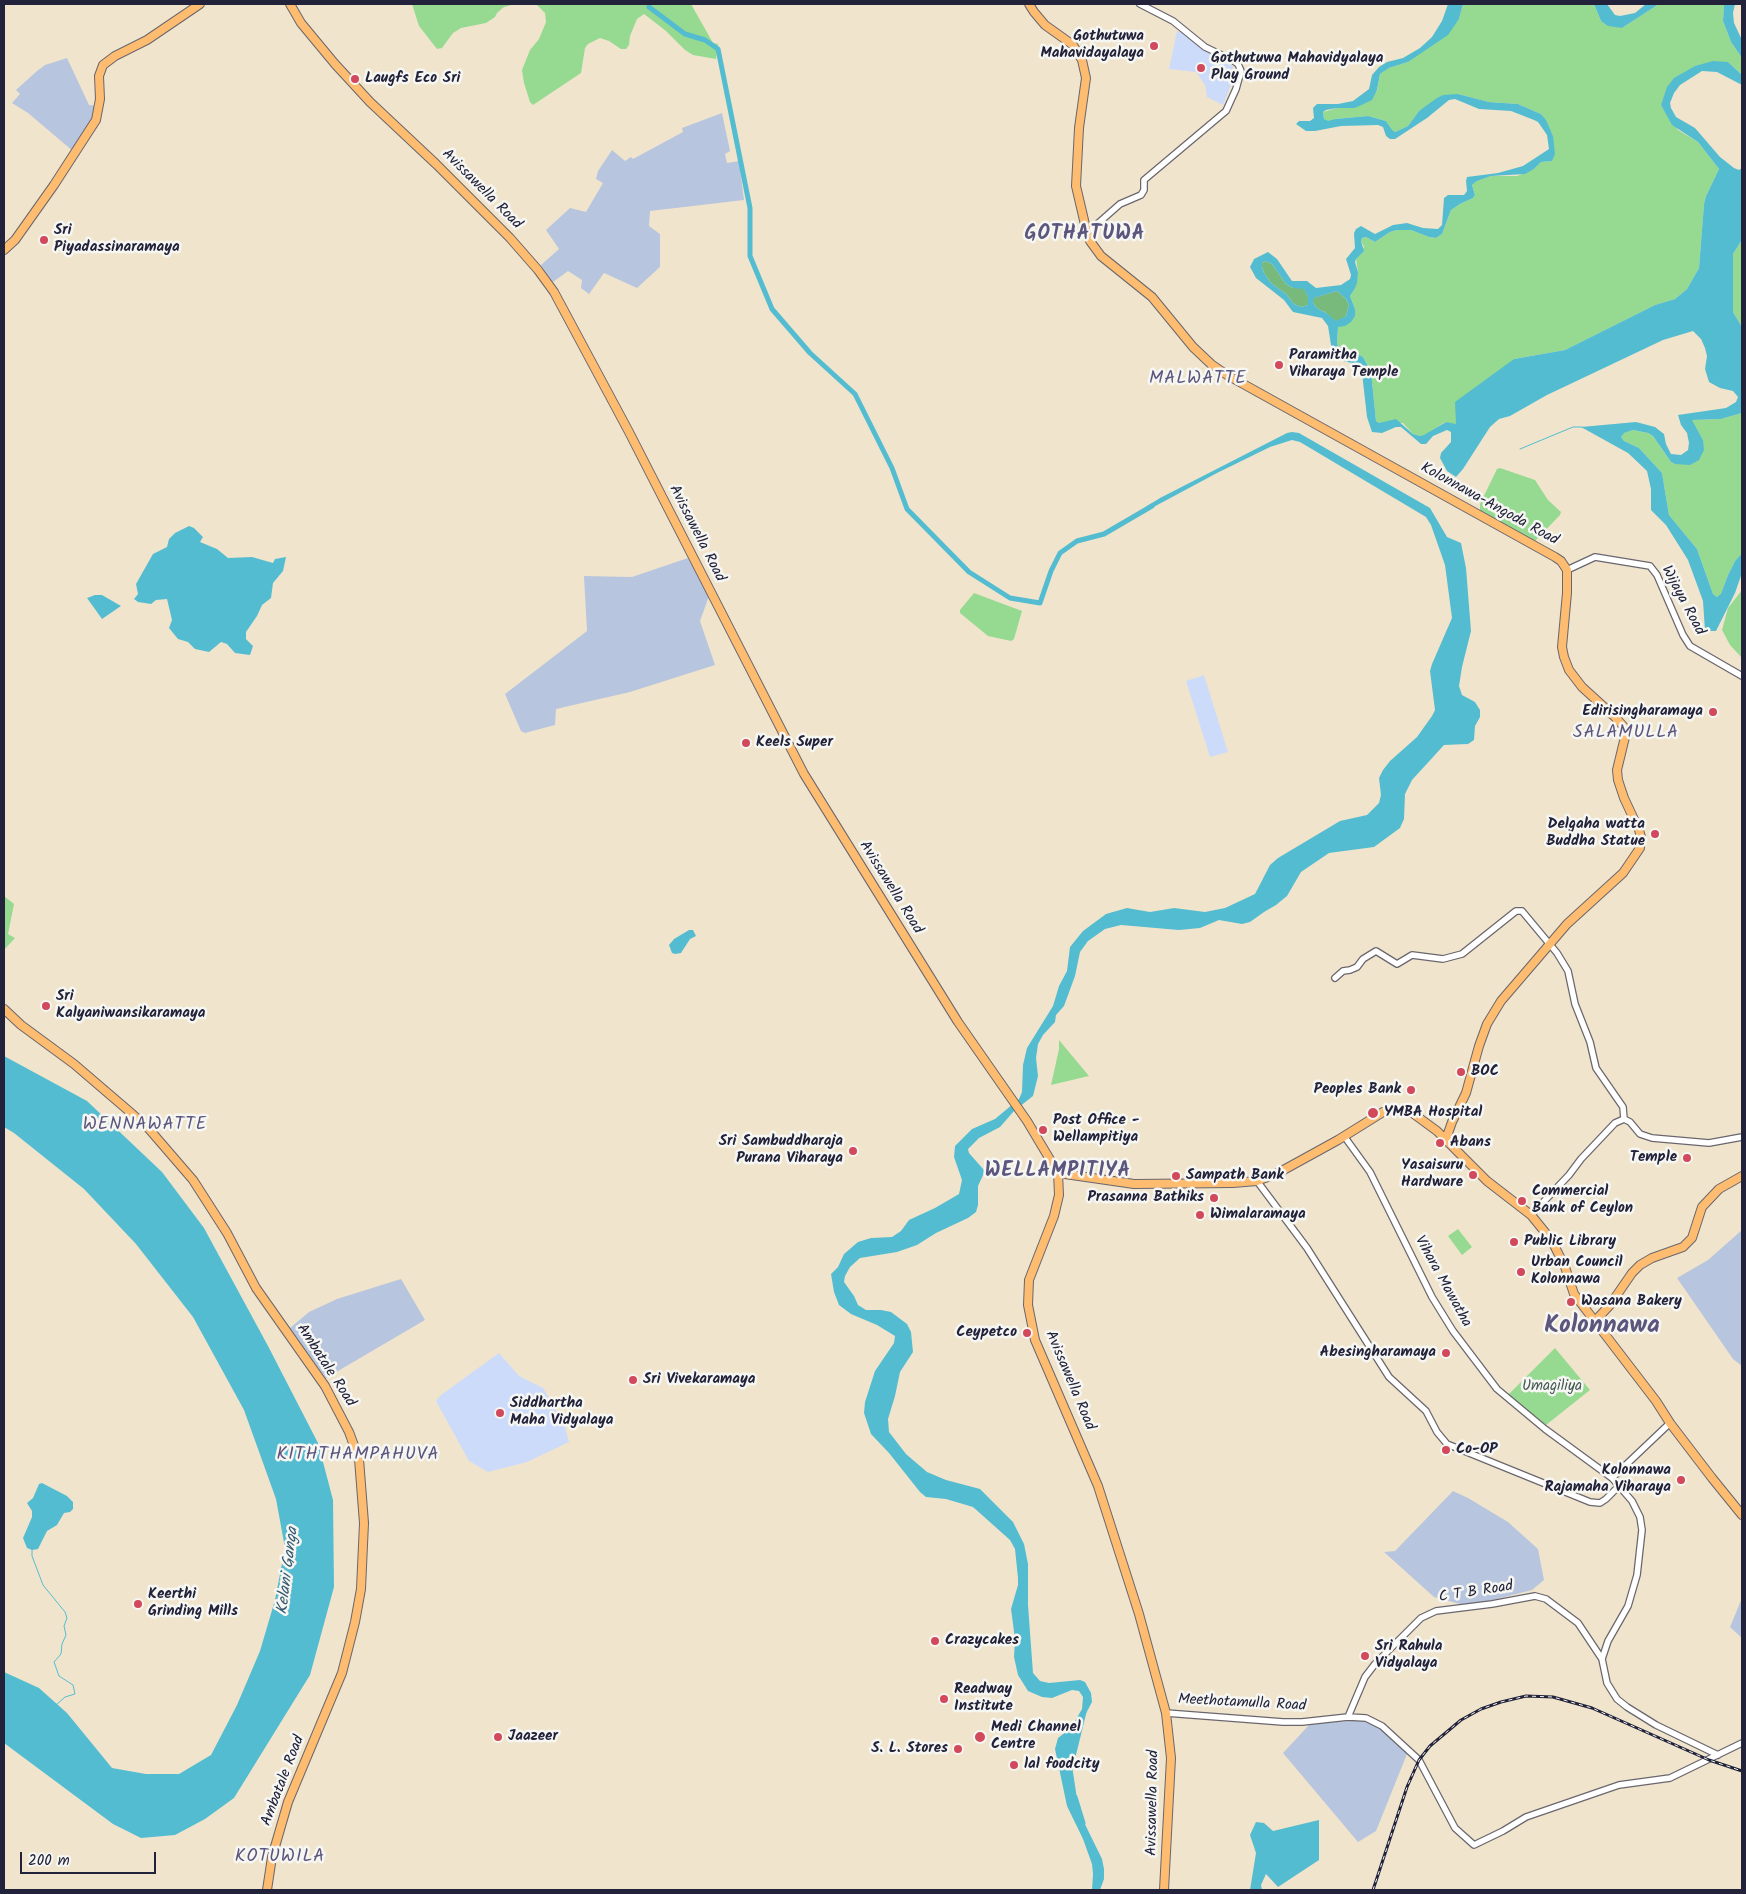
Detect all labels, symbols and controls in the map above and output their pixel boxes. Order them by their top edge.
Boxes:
place label: Gothutuwa Mahavidayalaya [1040,28,1144,63]
marker: Gothutuwa Mahavidayalaya [1148,40,1160,52]
place label: Gothutuwa Mahavidyalaya Play Ground [1211,50,1383,85]
marker: Gothutuwa Mahavidyalaya Play Ground [1195,62,1207,74]
place label: Laugfs Eco Sri [365,70,460,88]
marker: Laugfs Eco Sri [349,73,361,85]
street label: Avissawella Road [437,146,525,234]
place label: Sri Piyadassinaramaya [54,222,180,257]
district label: GOTHATUWA [1023,224,1147,248]
marker: Sri Piyadassinaramaya [38,234,50,246]
place label: Paramitha Viharaya Temple [1289,347,1398,382]
marker: Paramitha Viharaya Temple [1273,359,1285,371]
district label: MALWATTE [1148,369,1248,391]
street label: Kolonnawa-Angoda Road [1417,460,1561,550]
street label: Avissawella Road [664,483,728,585]
street label: Wijaya Road [1656,563,1708,639]
place label: Edirisingharamaya [1582,703,1703,721]
marker: Edirisingharamaya [1707,706,1719,718]
district label: SALAMULLA [1572,723,1680,745]
place label: Keels Super [756,734,833,752]
marker: Keels Super [740,737,752,749]
place label: Delgaha watta Buddha Statue [1546,816,1645,851]
marker: Delgaha watta Buddha Statue [1649,828,1661,840]
street label: Avissawella Road [854,838,926,938]
place label: Sri Kalyaniwansikaramaya [56,988,205,1023]
marker: Sri Kalyaniwansikaramaya [40,1000,52,1012]
place label: BOC [1471,1063,1499,1081]
marker: BOC [1455,1066,1467,1078]
place label: Peoples Bank [1314,1081,1401,1099]
marker: Peoples Bank [1405,1084,1417,1096]
place label: YMBA Hospital [1384,1104,1482,1122]
marker: YMBA Hospital [1366,1106,1380,1120]
place label: Post Office - Wellampitiya [1053,1112,1140,1147]
district label: WENNAWATTE [81,1115,209,1137]
marker: Post Office - Wellampitiya [1037,1124,1049,1136]
place label: Sri Sambuddharaja Purana Viharaya [719,1133,843,1168]
place label: Abans [1450,1134,1491,1152]
marker: Abans [1434,1137,1446,1149]
marker: Sri Sambuddharaja Purana Viharaya [847,1145,859,1157]
place label: Temple [1630,1149,1677,1167]
marker: Temple [1681,1152,1693,1164]
place label: Yasaisuru Hardware [1401,1157,1463,1192]
district label: WELLAMPITIYA [983,1161,1133,1185]
place label: Sampath Bank [1186,1167,1284,1185]
marker: Yasaisuru Hardware [1467,1169,1479,1181]
marker: Sampath Bank [1170,1170,1182,1182]
place label: Commercial Bank of Ceylon [1532,1183,1633,1218]
place label: Prasanna Bathiks [1087,1189,1204,1207]
marker: Prasanna Bathiks [1208,1192,1220,1204]
marker: Commercial Bank of Ceylon [1516,1195,1528,1207]
place label: Wimalaramaya [1210,1206,1306,1224]
marker: Wimalaramaya [1194,1209,1206,1221]
street label: Vihara Mawatha [1410,1233,1474,1331]
place label: Public Library [1524,1233,1616,1251]
marker: Public Library [1508,1236,1520,1248]
place label: Urban Council Kolonnawa [1531,1254,1623,1289]
marker: Urban Council Kolonnawa [1515,1266,1527,1278]
place label: Wasana Bakery [1581,1293,1682,1311]
marker: Wasana Bakery [1565,1296,1577,1308]
district label: Kolonnawa [1544,1313,1660,1343]
street label: Ambatale Road [291,1321,359,1411]
place label: Ceypetco [956,1324,1017,1342]
marker: Ceypetco [1021,1327,1033,1339]
street label: Avissawella Road [1040,1329,1098,1433]
place label: Abesingharamaya [1320,1344,1436,1362]
marker: Abesingharamaya [1440,1347,1452,1359]
place label: Sri Vivekaramaya [643,1371,755,1389]
marker: Sri Vivekaramaya [627,1374,639,1386]
park label: Umagiliya [1522,1378,1582,1396]
place label: Siddhartha Maha Vidyalaya [510,1395,613,1430]
marker: Siddhartha Maha Vidyalaya [494,1407,506,1419]
place label: Co-OP [1456,1441,1498,1459]
marker: Co-OP [1440,1444,1452,1456]
district label: KITHTHAMPAHUVA [275,1445,441,1467]
place label: Kolonnawa Rajamaha Viharaya [1544,1462,1671,1497]
marker: Kolonnawa Rajamaha Viharaya [1675,1474,1687,1486]
water label: Kelani Ganga [274,1526,304,1616]
street label: C T B Road [1438,1578,1514,1608]
place label: Keerthi Grinding Mills [148,1586,238,1621]
marker: Keerthi Grinding Mills [132,1598,144,1610]
place label: Crazycakes [945,1632,1019,1650]
marker: Crazycakes [929,1635,941,1647]
place label: Sri Rahula Vidyalaya [1375,1638,1442,1673]
marker: Sri Rahula Vidyalaya [1359,1650,1371,1662]
place label: Readway Institute [954,1681,1013,1716]
street label: Meethotamulla Road [1177,1692,1307,1716]
marker: Readway Institute [938,1693,950,1705]
place label: Medi Channel Centre [991,1719,1081,1754]
place label: Jaazeer [508,1728,558,1746]
marker: Medi Channel Centre [973,1730,987,1744]
marker: Jaazeer [492,1731,504,1743]
street label: Ambatale Road [259,1733,309,1829]
place label: S. L. Stores [871,1740,948,1758]
marker: S. L. Stores [952,1743,964,1755]
street label: Avissawella Road [1144,1750,1164,1856]
place label: lal foodcity [1024,1756,1099,1774]
marker: lal foodcity [1008,1759,1020,1771]
scale bar [22,1842,159,1874]
district label: KOTUWILA [234,1847,326,1869]
text: 200 m [28,1849,70,1873]

